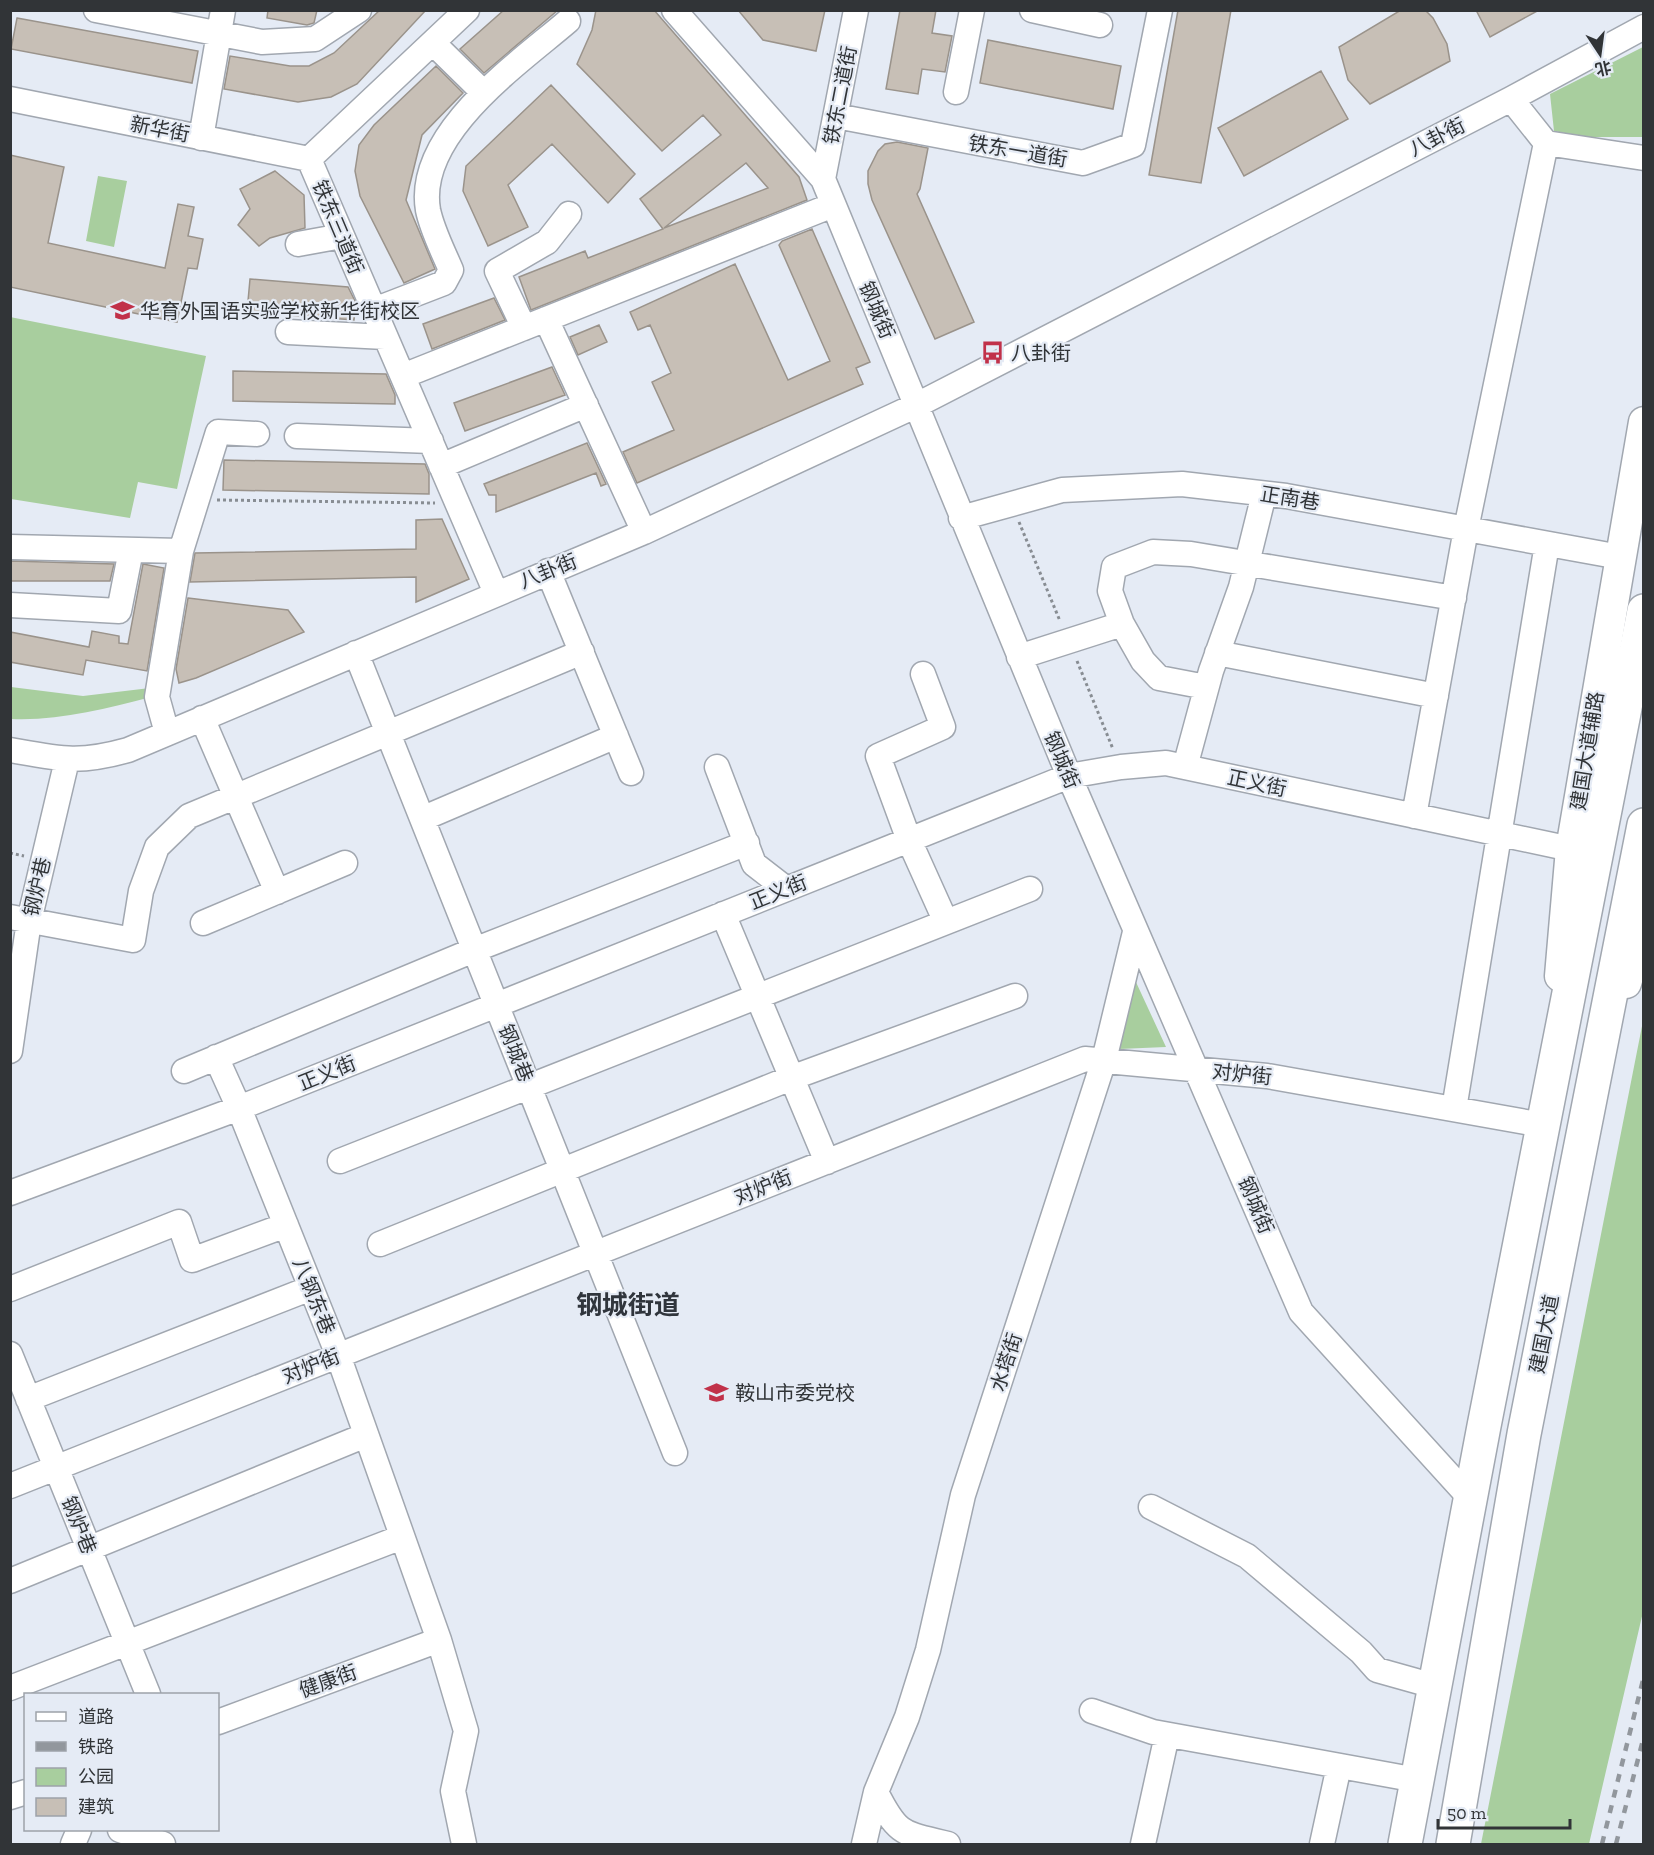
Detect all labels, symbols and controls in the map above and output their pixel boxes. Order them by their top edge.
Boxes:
north arrow [1570,24,1630,84]
street label: 铁东二道街 [819,44,861,146]
text: 北 [1593,57,1613,79]
street label: 新华街 [128,111,192,147]
street label: 八卦街 [1405,113,1469,161]
street label: 铁东一道街 [967,130,1069,172]
street label: 铁东三道街 [307,176,369,278]
street label: 钢城街 [854,278,900,342]
school or university icon: 华育外国语实验学校新华街校区 [109,298,135,324]
place label: 华育外国语实验学校新华街校区 [140,299,420,323]
bus stop icon: 八卦街 [980,340,1006,366]
place label: 八卦街 [1011,341,1071,365]
street label: 正南巷 [1258,481,1322,515]
street label: 八卦街 [516,549,580,593]
street label: 建国大道辅路 [1566,690,1608,812]
street label: 钢城街 [1039,728,1085,792]
street label: 正义街 [1225,765,1289,801]
street label: 钢炉巷 [19,855,55,919]
street label: 正义街 [746,870,810,914]
street label: 钢城巷 [494,1021,538,1085]
street label: 正义街 [295,1051,359,1095]
street label: 对炉街 [1211,1059,1273,1089]
street label: 对炉街 [731,1165,795,1209]
street label: 钢城街 [1233,1173,1279,1237]
street label: 八钢东巷 [288,1254,340,1338]
district label: 钢城街道 [576,1289,680,1321]
street label: 建国大道 [1525,1292,1563,1376]
street label: 水塔街 [985,1330,1027,1394]
street label: 对炉街 [279,1344,343,1388]
school or university icon: 鞍山市委党校 [704,1380,730,1406]
place label: 鞍山市委党校 [735,1381,855,1405]
street label: 钢炉巷 [57,1493,101,1557]
street label: 健康街 [296,1659,360,1703]
legend [24,1693,219,1831]
text: 道路 [78,1706,114,1728]
text: 铁路 [78,1736,114,1758]
text: 公园 [78,1766,114,1788]
scale bar [1438,1792,1570,1830]
text: 建筑 [78,1796,114,1818]
text: 50 m [1447,1802,1487,1824]

